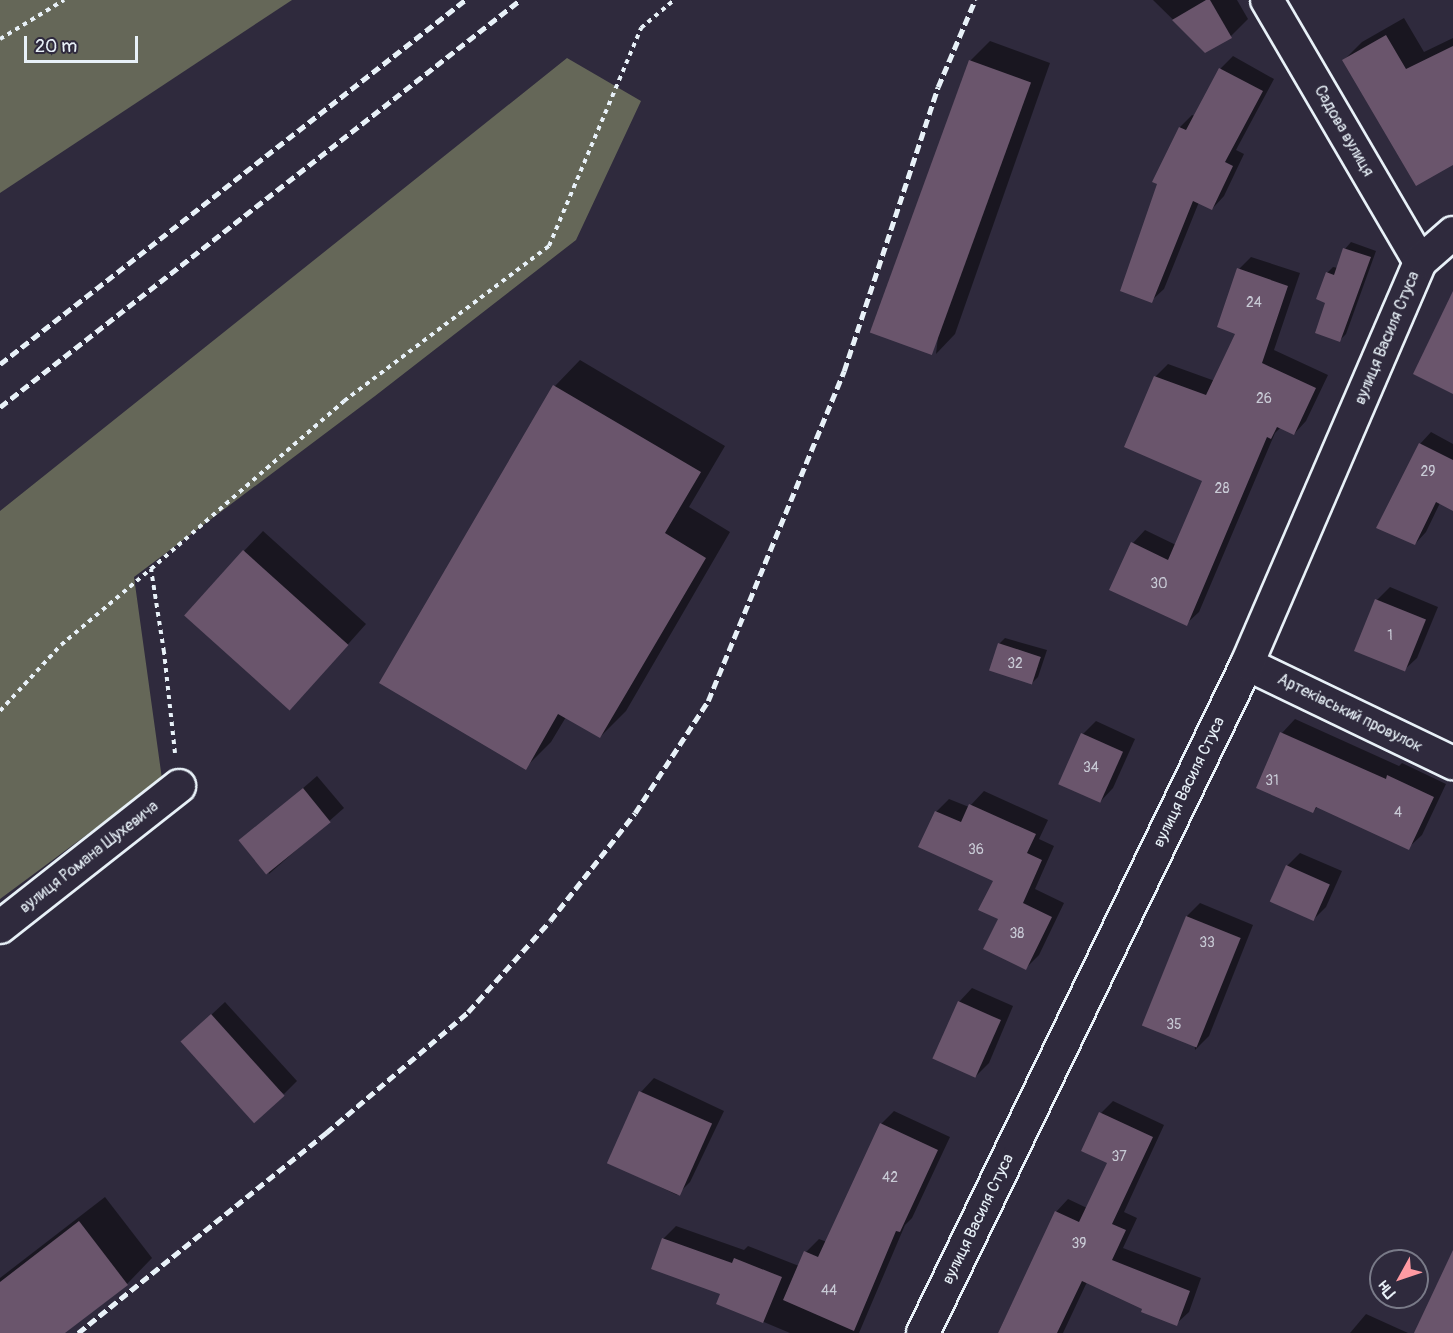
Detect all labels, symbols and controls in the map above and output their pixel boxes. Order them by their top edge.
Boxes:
scale bar [27,24,141,62]
text: 20 m [35,35,77,58]
street label: Садова вулиця [1310,82,1378,180]
street label: вулиця Василя Стуса [1350,269,1424,407]
house number: 24 [1246,295,1262,311]
house number: 26 [1256,391,1272,407]
house number: 29 [1420,464,1436,480]
house number: 28 [1215,481,1229,497]
house number: 30 [1150,576,1168,592]
house number: 1 [1387,628,1393,644]
house number: 32 [1007,656,1023,672]
street label: Артеківський провулок [1274,670,1426,756]
street label: вулиця Василя Стуса [1149,714,1229,850]
house number: 34 [1083,760,1099,776]
house number: 31 [1265,773,1279,789]
street label: вулиця Романа Шухевича [16,797,162,917]
house number: 4 [1394,805,1402,821]
house number: 36 [968,842,984,858]
house number: 38 [1010,926,1024,942]
house number: 33 [1199,935,1215,951]
house number: 35 [1166,1017,1182,1033]
house number: 37 [1111,1149,1127,1165]
street label: вулиця Василя Стуса [938,1151,1018,1287]
house number: 42 [882,1170,898,1186]
house number: 39 [1071,1236,1087,1252]
north arrow [1369,1249,1429,1309]
text: Пн [1373,1276,1400,1302]
house number: 44 [821,1283,837,1299]

